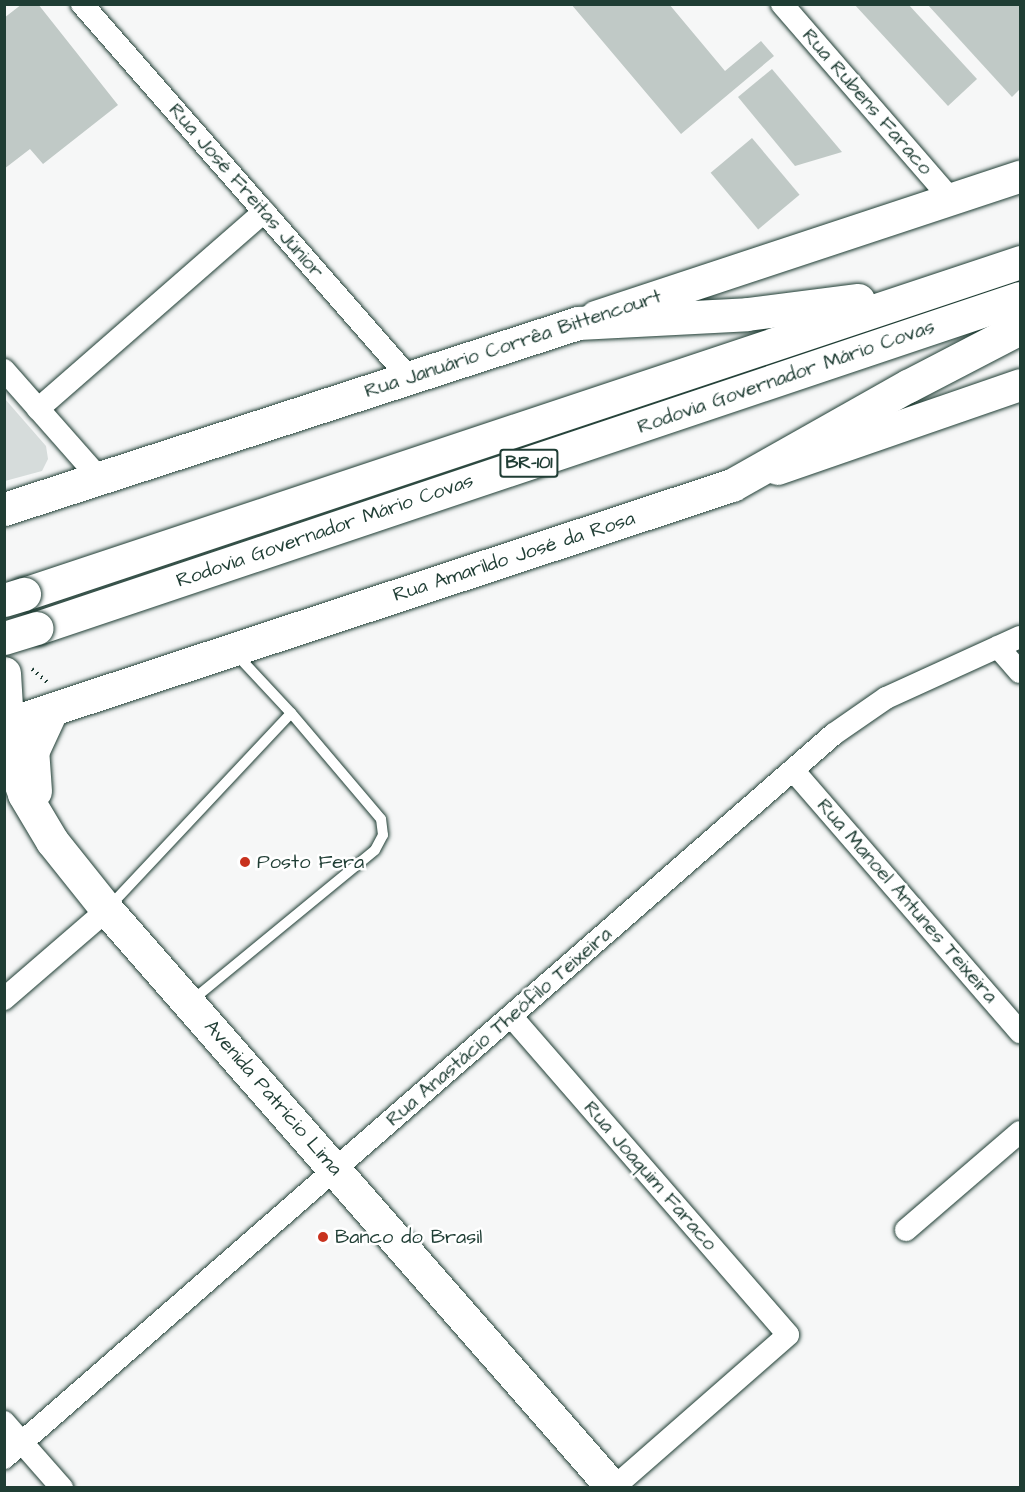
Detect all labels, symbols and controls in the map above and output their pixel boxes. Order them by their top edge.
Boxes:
street label: Rua Rubens Faraco [797,24,937,180]
street label: Rua José Freitas Júnior [163,98,329,284]
street label: Rua Januário Corrêa Bittencourt [361,285,665,403]
street label: Rodovia Governador Mário Covas [634,315,938,439]
road number: BR-101 [499,448,559,478]
street label: Rodovia Governador Mário Covas [173,469,477,593]
street label: Rua Amarildo José da Rosa [390,507,638,607]
street label: Rua Manoel Antunes Teixeira [812,794,1002,1008]
place label: Posto Fera [257,850,364,874]
marker: Posto Fera [238,855,252,869]
street label: Rua Anastácio Theófilo Teixeira [381,922,617,1132]
street label: Avenida Patrício Lima [199,1015,347,1181]
street label: Rua Joaquim Faraco [578,1096,722,1256]
place label: Banco do Brasil [335,1225,482,1249]
marker: Banco do Brasil [316,1230,330,1244]

